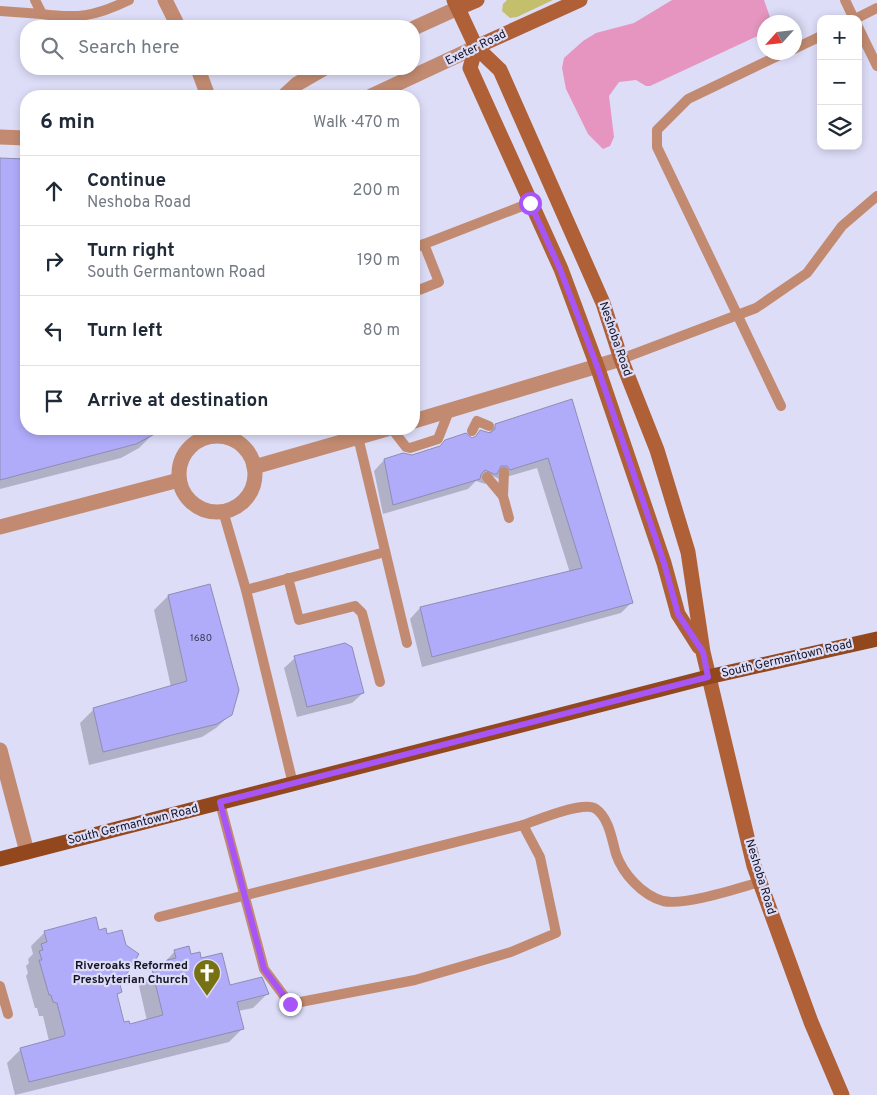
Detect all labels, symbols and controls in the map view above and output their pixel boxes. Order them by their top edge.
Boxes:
north arrow [757,15,802,60]
map controls [817,15,862,150]
button: + [817,15,862,60]
search box [20,20,420,75]
street label: Exeter Road [443,26,509,70]
icon: search [38,34,66,62]
text: Search here [78,36,180,60]
button: − [817,60,862,105]
button: layers [817,105,862,150]
text: 6 min [40,109,95,136]
text: Walk · 470 m [313,113,400,133]
text: Continue [87,169,166,193]
icon: ahead [40,177,68,205]
text: 200 m [352,181,400,201]
route start [519,192,542,215]
text: Neshoba Road [87,193,191,213]
text: Turn right [87,239,175,263]
icon: right [40,247,68,275]
text: 190 m [357,251,400,271]
text: South Germantown Road [87,263,266,283]
street label: Neshoba Road [595,300,635,378]
icon: left [40,317,68,345]
text: Turn left [87,319,163,343]
text: 80 m [363,321,400,341]
icon: arrive [40,387,68,415]
text: Arrive at destination [87,389,268,413]
house number: 1680 [190,632,212,645]
street label: South Germantown Road [720,636,854,682]
street label: South Germantown Road [66,801,200,849]
street label: Neshoba Road [741,837,779,917]
place label: Riveroaks Reformed Presbyterian Church [73,958,188,988]
church icon: Riveroaks Reformed Presbyterian Church [192,958,222,997]
route end [279,993,302,1016]

